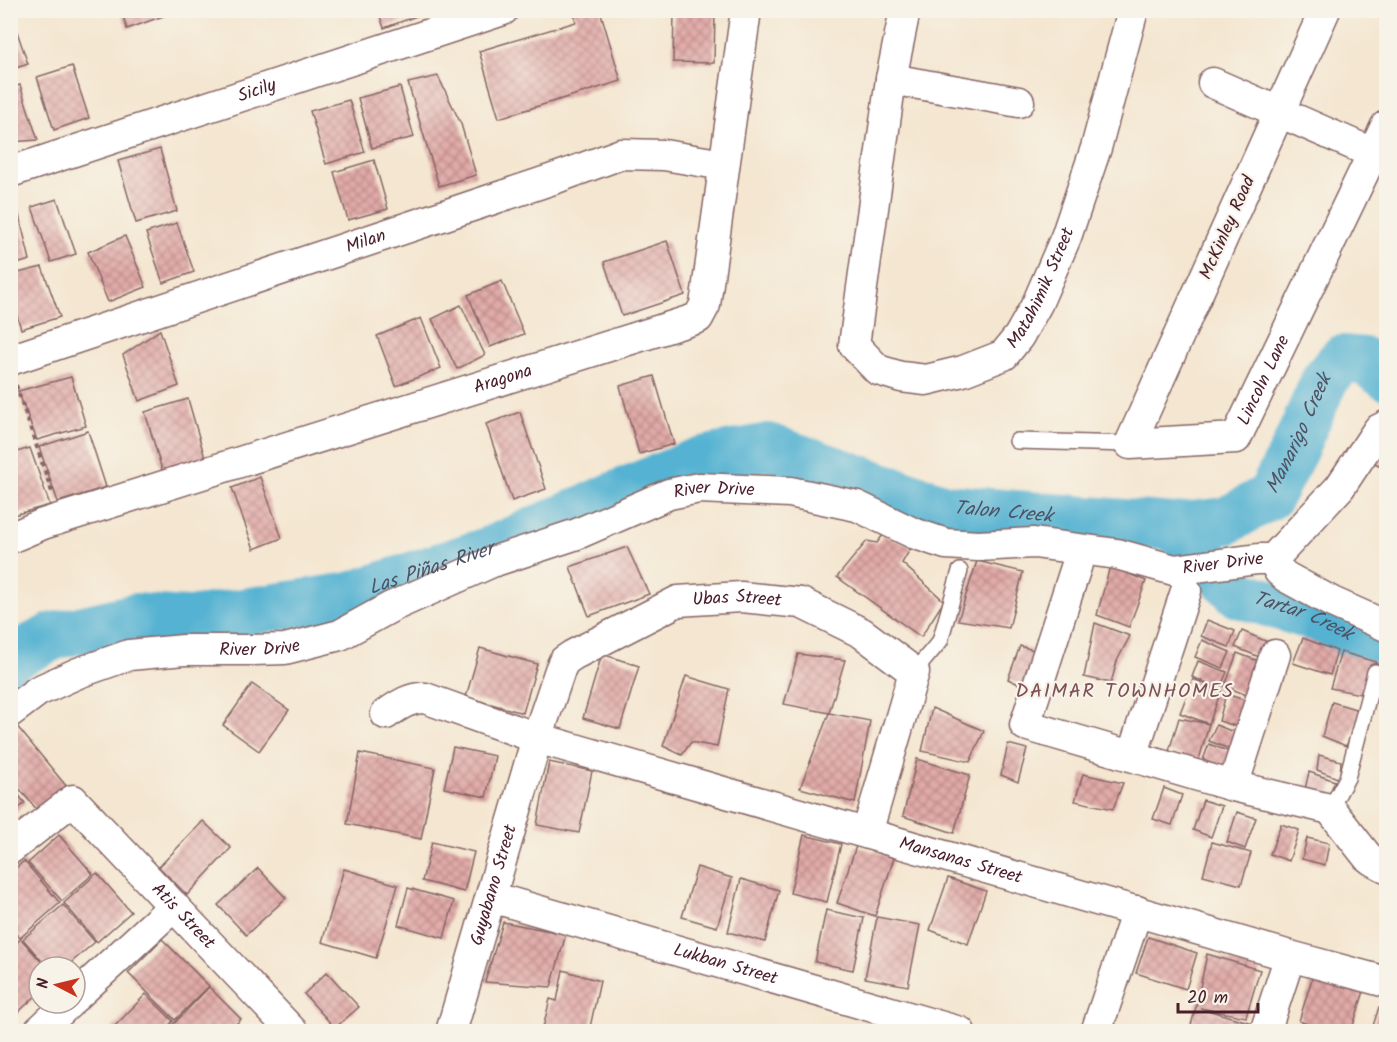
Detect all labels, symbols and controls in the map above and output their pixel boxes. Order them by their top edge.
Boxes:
street label: Sicily [234,71,281,111]
street label: McKinley Road [1192,170,1264,285]
street label: Milan [342,221,390,262]
street label: Matahimik Street [999,223,1083,355]
street label: Lincoln Lane [1230,330,1298,430]
street label: Aragona [470,356,536,402]
water label: Manarigo Creek [1258,367,1342,500]
street label: River Drive [671,473,755,507]
water label: Talon Creek [953,493,1056,533]
water label: Las Piñas River [365,532,502,605]
street label: River Drive [1181,545,1263,583]
street label: Ubas Street [692,582,784,616]
water label: Tartar Creek [1249,583,1360,652]
street label: River Drive [219,631,304,665]
district label: DAIMAR TOWNHOMES [1016,676,1234,708]
street label: Guyabano Street [462,820,526,949]
street label: Mansanas Street [896,829,1027,893]
street label: Atis Street [144,876,223,957]
street label: Lukban Street [670,936,782,994]
north arrow [27,955,87,1015]
scale bar [1178,976,1258,1014]
text: N [31,977,57,990]
text: 20 m [1187,984,1228,1013]

